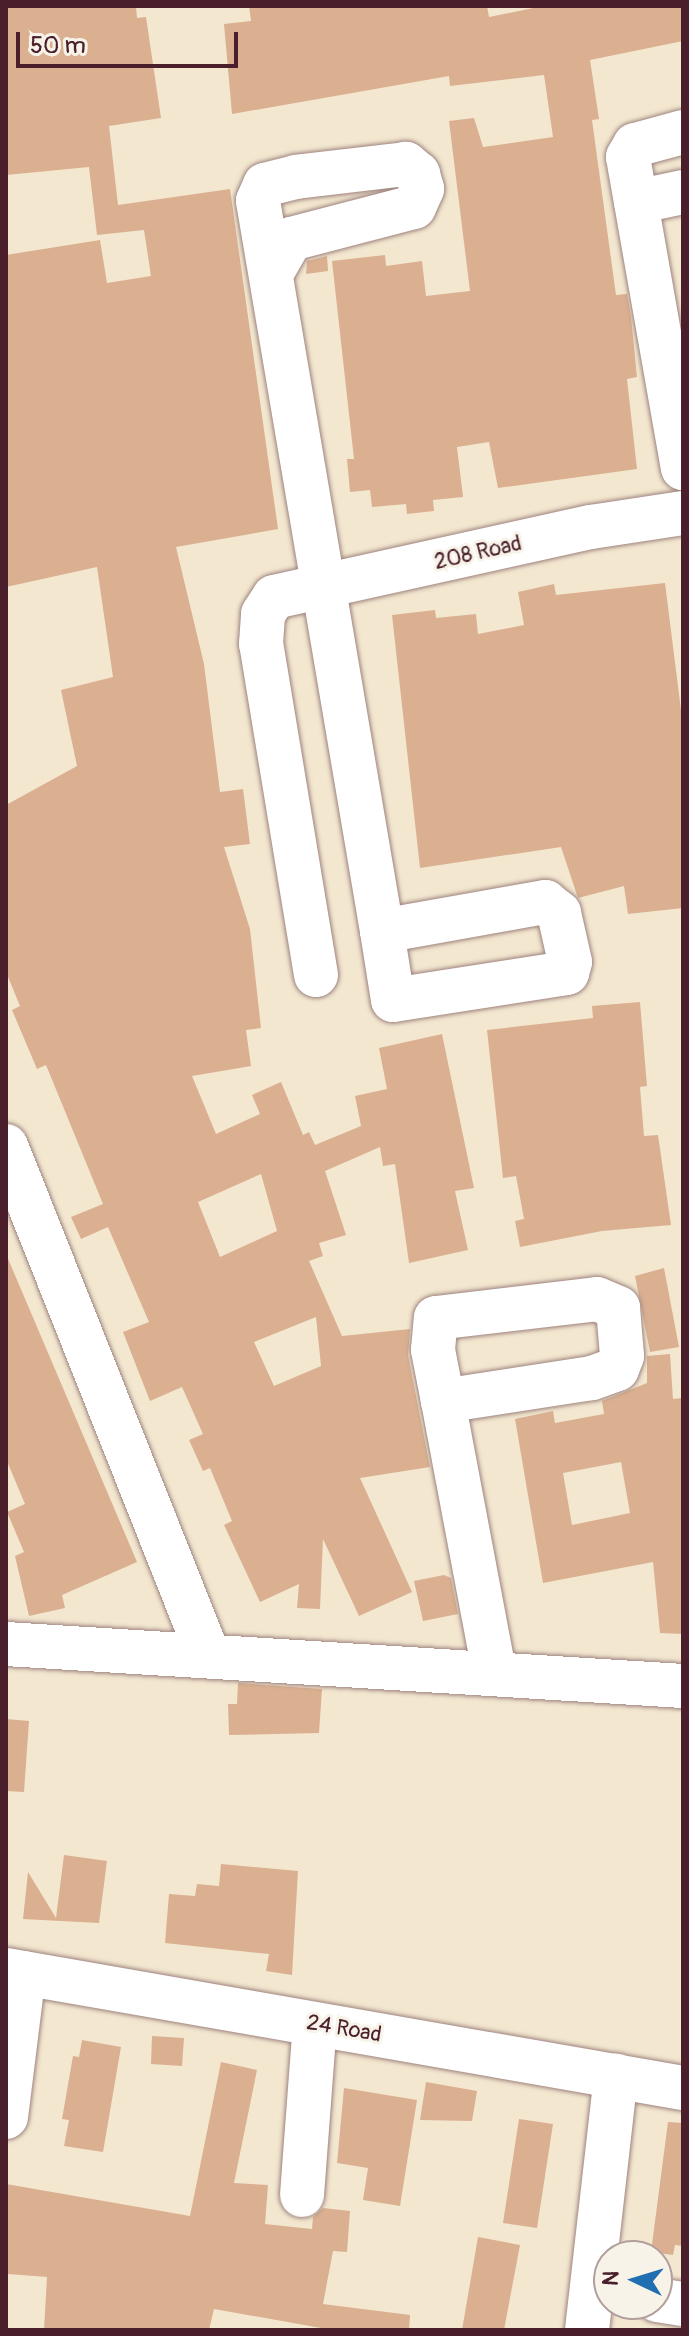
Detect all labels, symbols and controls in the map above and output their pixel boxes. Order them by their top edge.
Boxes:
scale bar [20,16,242,66]
text: 50 m [30,31,86,60]
street label: 208 Road [432,530,524,576]
street label: 24 Road [305,2009,383,2049]
north arrow [593,2240,673,2320]
text: N [597,2270,626,2287]

